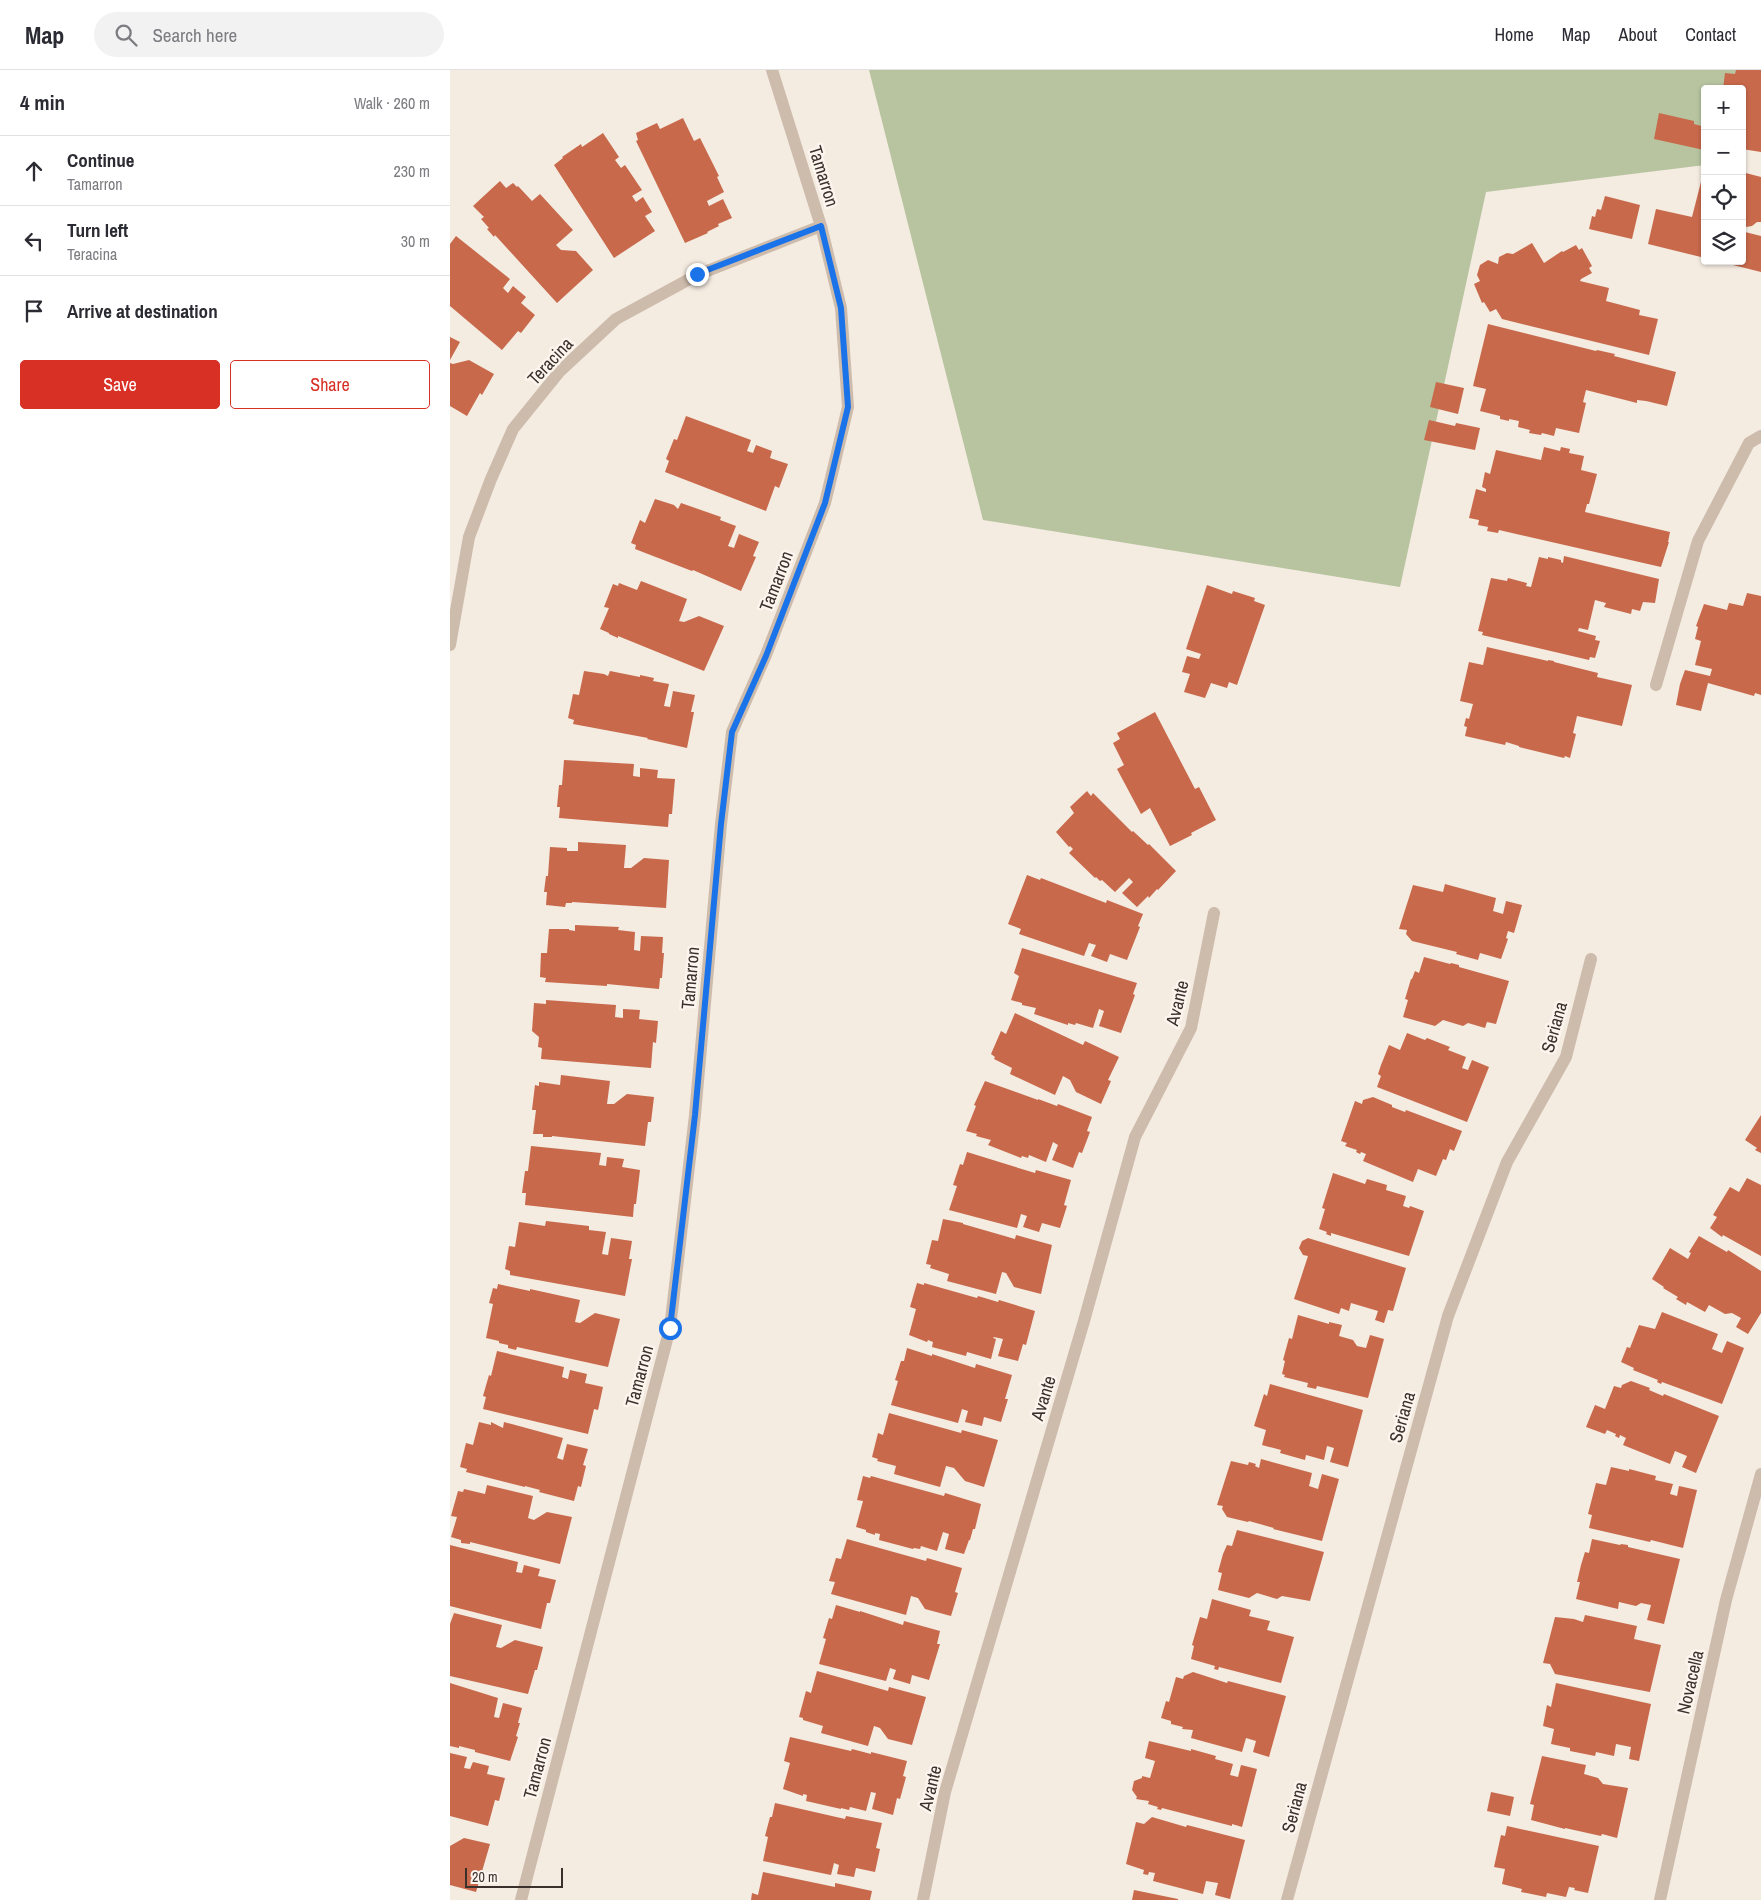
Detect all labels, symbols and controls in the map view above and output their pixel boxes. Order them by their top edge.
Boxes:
search box [94,12,444,57]
text: Map [25,19,64,51]
icon: search [112,21,140,49]
text: Search here [152,22,237,48]
text: Home [1494,22,1534,47]
text: Map [1562,22,1591,47]
text: About [1619,22,1657,47]
text: Contact [1685,22,1736,47]
map controls [1701,85,1746,265]
button: + [1701,85,1746,130]
text: 4 min [20,88,65,117]
text: Walk · 260 m [354,92,430,114]
button: − [1701,130,1746,175]
street label: Tamarron [803,142,845,210]
text: Continue [67,147,135,173]
icon: ahead [20,157,48,185]
text: 230 m [394,160,430,182]
text: Tamarron [67,173,123,195]
button: locate [1701,175,1746,220]
text: Turn left [67,217,128,243]
button: layers [1701,220,1746,265]
icon: left [20,227,48,255]
text: 30 m [401,230,430,252]
text: Teracina [67,243,117,265]
route end [686,263,709,286]
icon: arrive [20,297,48,325]
text: Arrive at destination [67,298,218,324]
street label: Teracina [522,332,578,390]
button: Save [20,360,220,409]
button: Share [230,360,430,409]
street label: Tamarron [753,547,799,615]
street label: Tamarron [675,946,705,1010]
street label: Avante [1159,978,1195,1029]
street label: Seriana [1535,999,1573,1055]
route start [659,1317,682,1340]
street label: Tamarron [619,1343,659,1409]
street label: Avante [1024,1372,1062,1424]
street label: Seriana [1383,1389,1421,1445]
street label: Novacella [1671,1648,1709,1716]
street label: Tamarron [517,1735,557,1801]
street label: Avante [912,1763,948,1814]
street label: Seriana [1275,1779,1313,1835]
scale bar [465,1865,562,1888]
text: 20 m [472,1868,498,1886]

